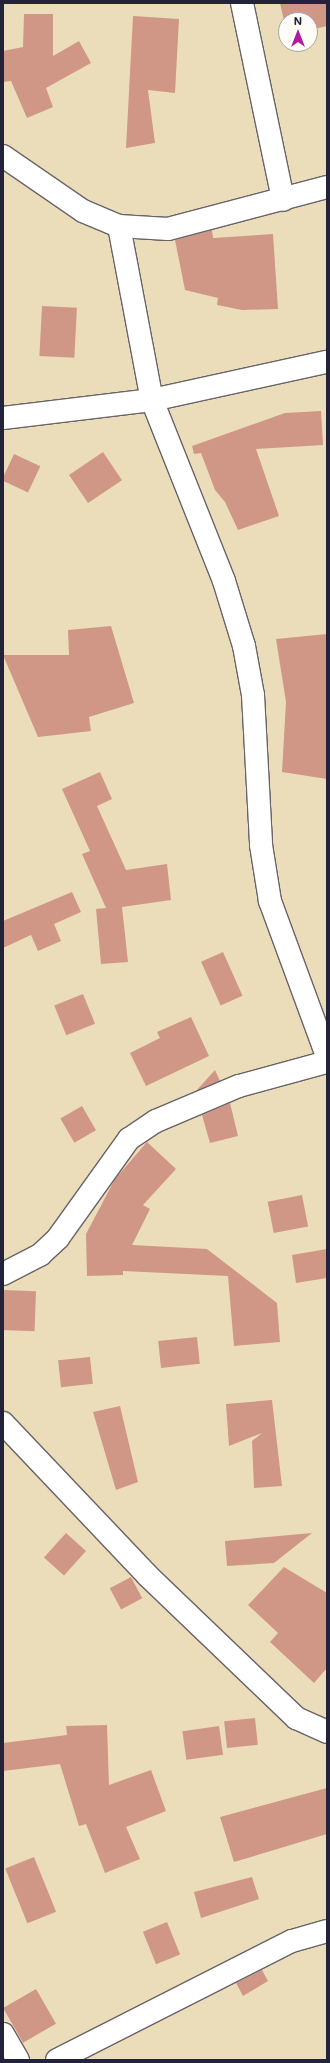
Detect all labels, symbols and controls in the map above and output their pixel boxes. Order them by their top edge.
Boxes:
north arrow [278,12,318,52]
text: N [294,13,302,28]

